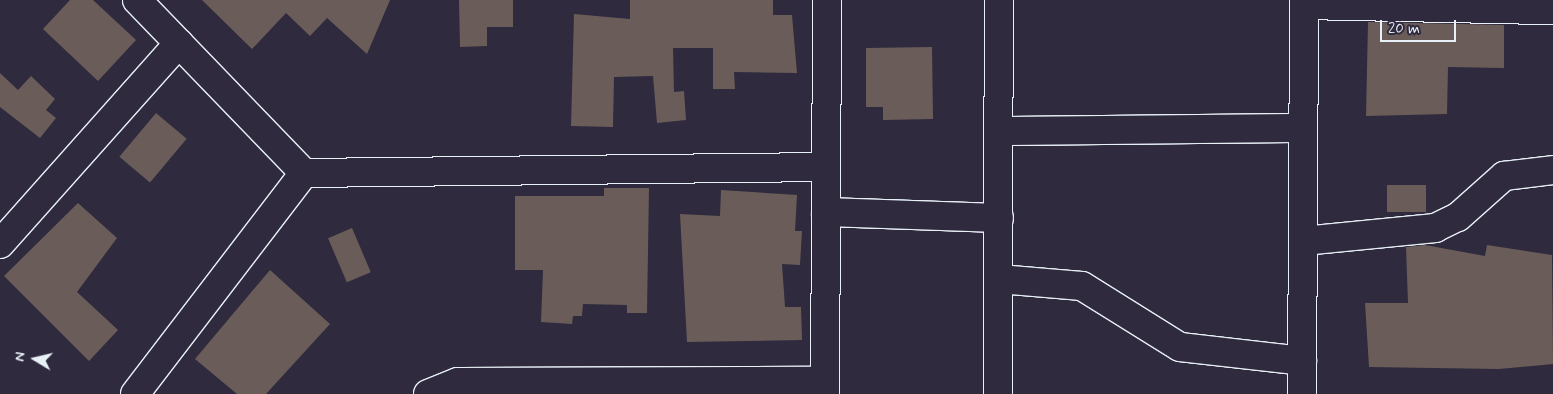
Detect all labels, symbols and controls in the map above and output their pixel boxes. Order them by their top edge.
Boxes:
scale bar [1383,10,1459,42]
text: 20 m [1388,19,1420,39]
north arrow [10,334,60,384]
text: N [11,351,30,363]

